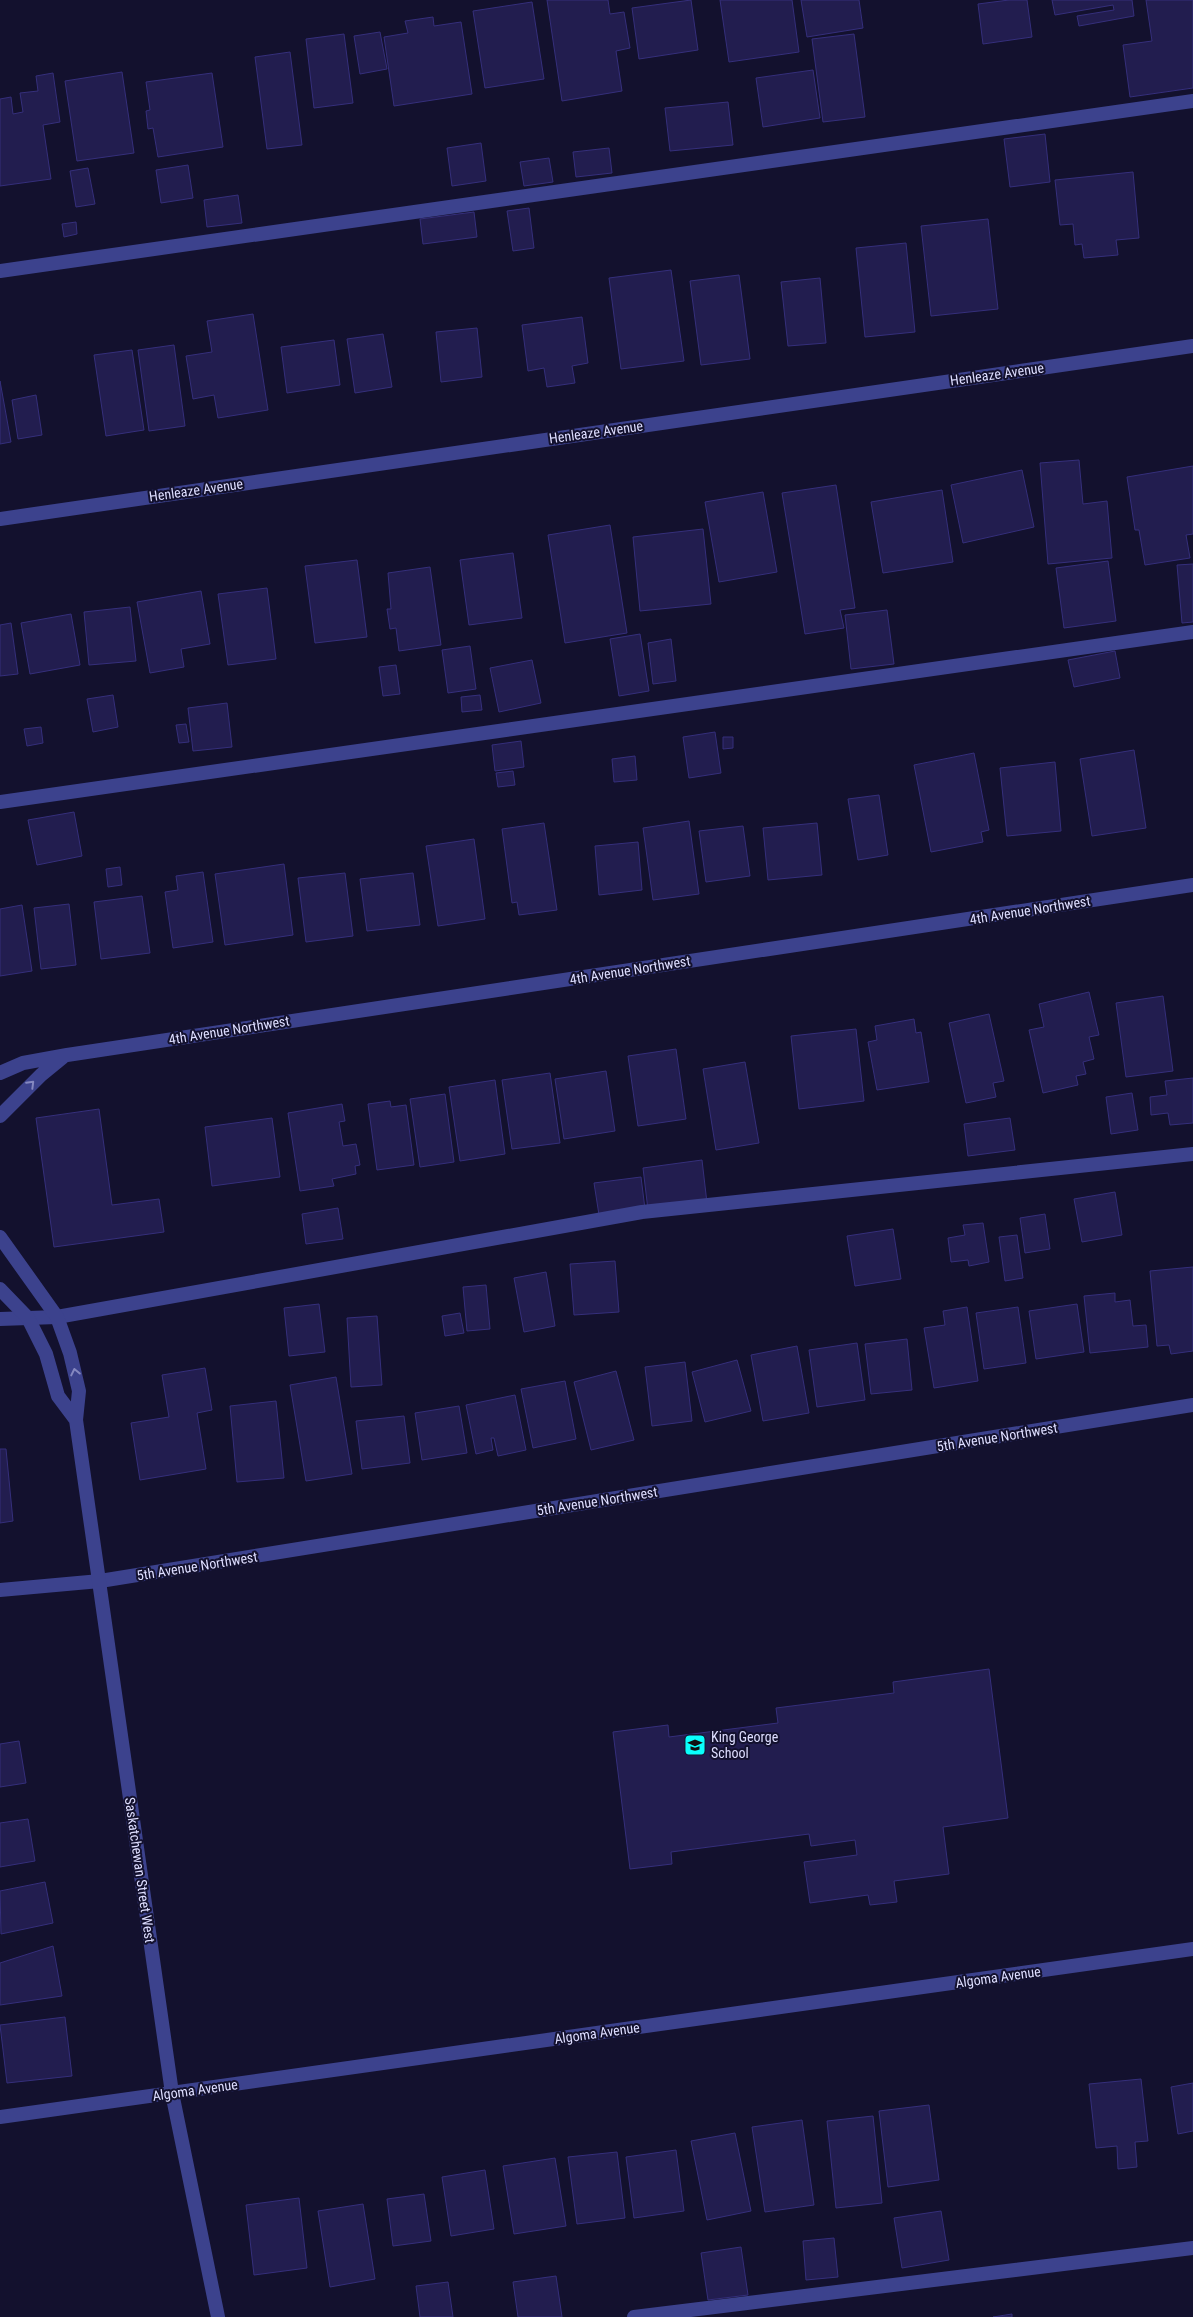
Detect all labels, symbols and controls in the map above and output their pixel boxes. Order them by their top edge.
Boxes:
street label: Henleaze Avenue [949,359,1045,389]
street label: Henleaze Avenue [548,417,644,447]
street label: Henleaze Avenue [148,475,244,505]
street label: 4th Avenue Northwest [969,893,1091,927]
street label: 4th Avenue Northwest [569,953,691,987]
street label: 4th Avenue Northwest [168,1013,290,1047]
one-way arrow [26,1080,35,1089]
one-way arrow [70,1367,80,1376]
street label: 5th Avenue Northwest [936,1420,1058,1454]
street label: 5th Avenue Northwest [536,1484,658,1518]
street label: 5th Avenue Northwest [136,1549,258,1583]
place label: King George School [711,1729,779,1761]
school or university icon: King George School [683,1733,707,1757]
street label: Saskatchewan Street West [122,1796,158,1944]
street label: Algoma Avenue [954,1963,1042,1991]
street label: Algoma Avenue [553,2019,641,2047]
street label: Algoma Avenue [151,2076,239,2104]

